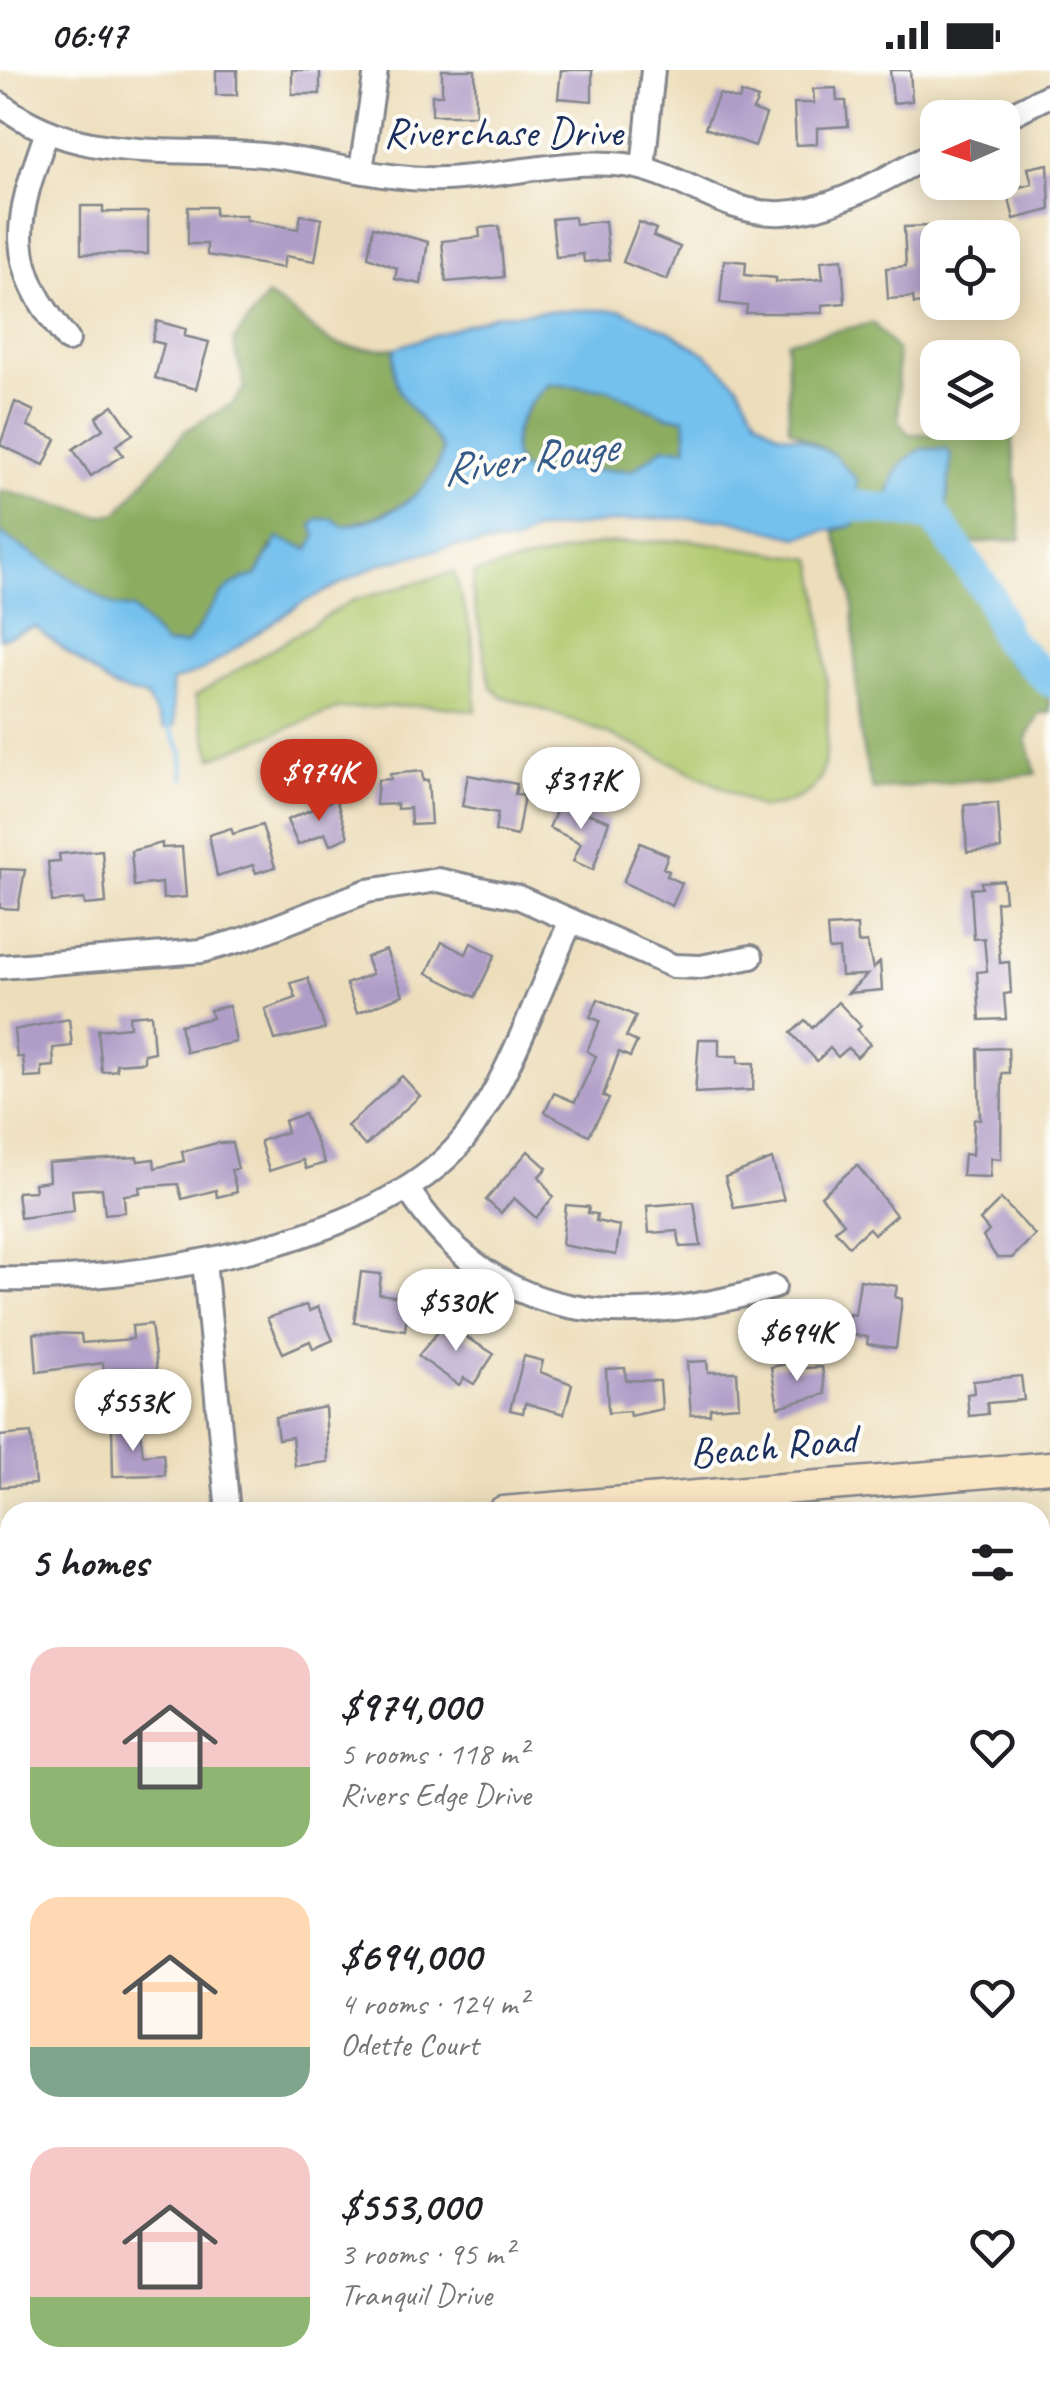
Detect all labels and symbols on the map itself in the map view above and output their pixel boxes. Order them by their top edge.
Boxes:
north arrow [920,100,1020,200]
street label: Riverchase Drive [384,106,625,159]
water label: River Rouge [438,417,626,498]
pin: $974K [249,739,389,824]
pin: $317K [511,747,651,832]
pin: $530K [386,1269,526,1354]
pin: $694K [727,1299,867,1384]
pin: $553K [63,1369,203,1454]
street label: Beach Road [687,1412,864,1480]

